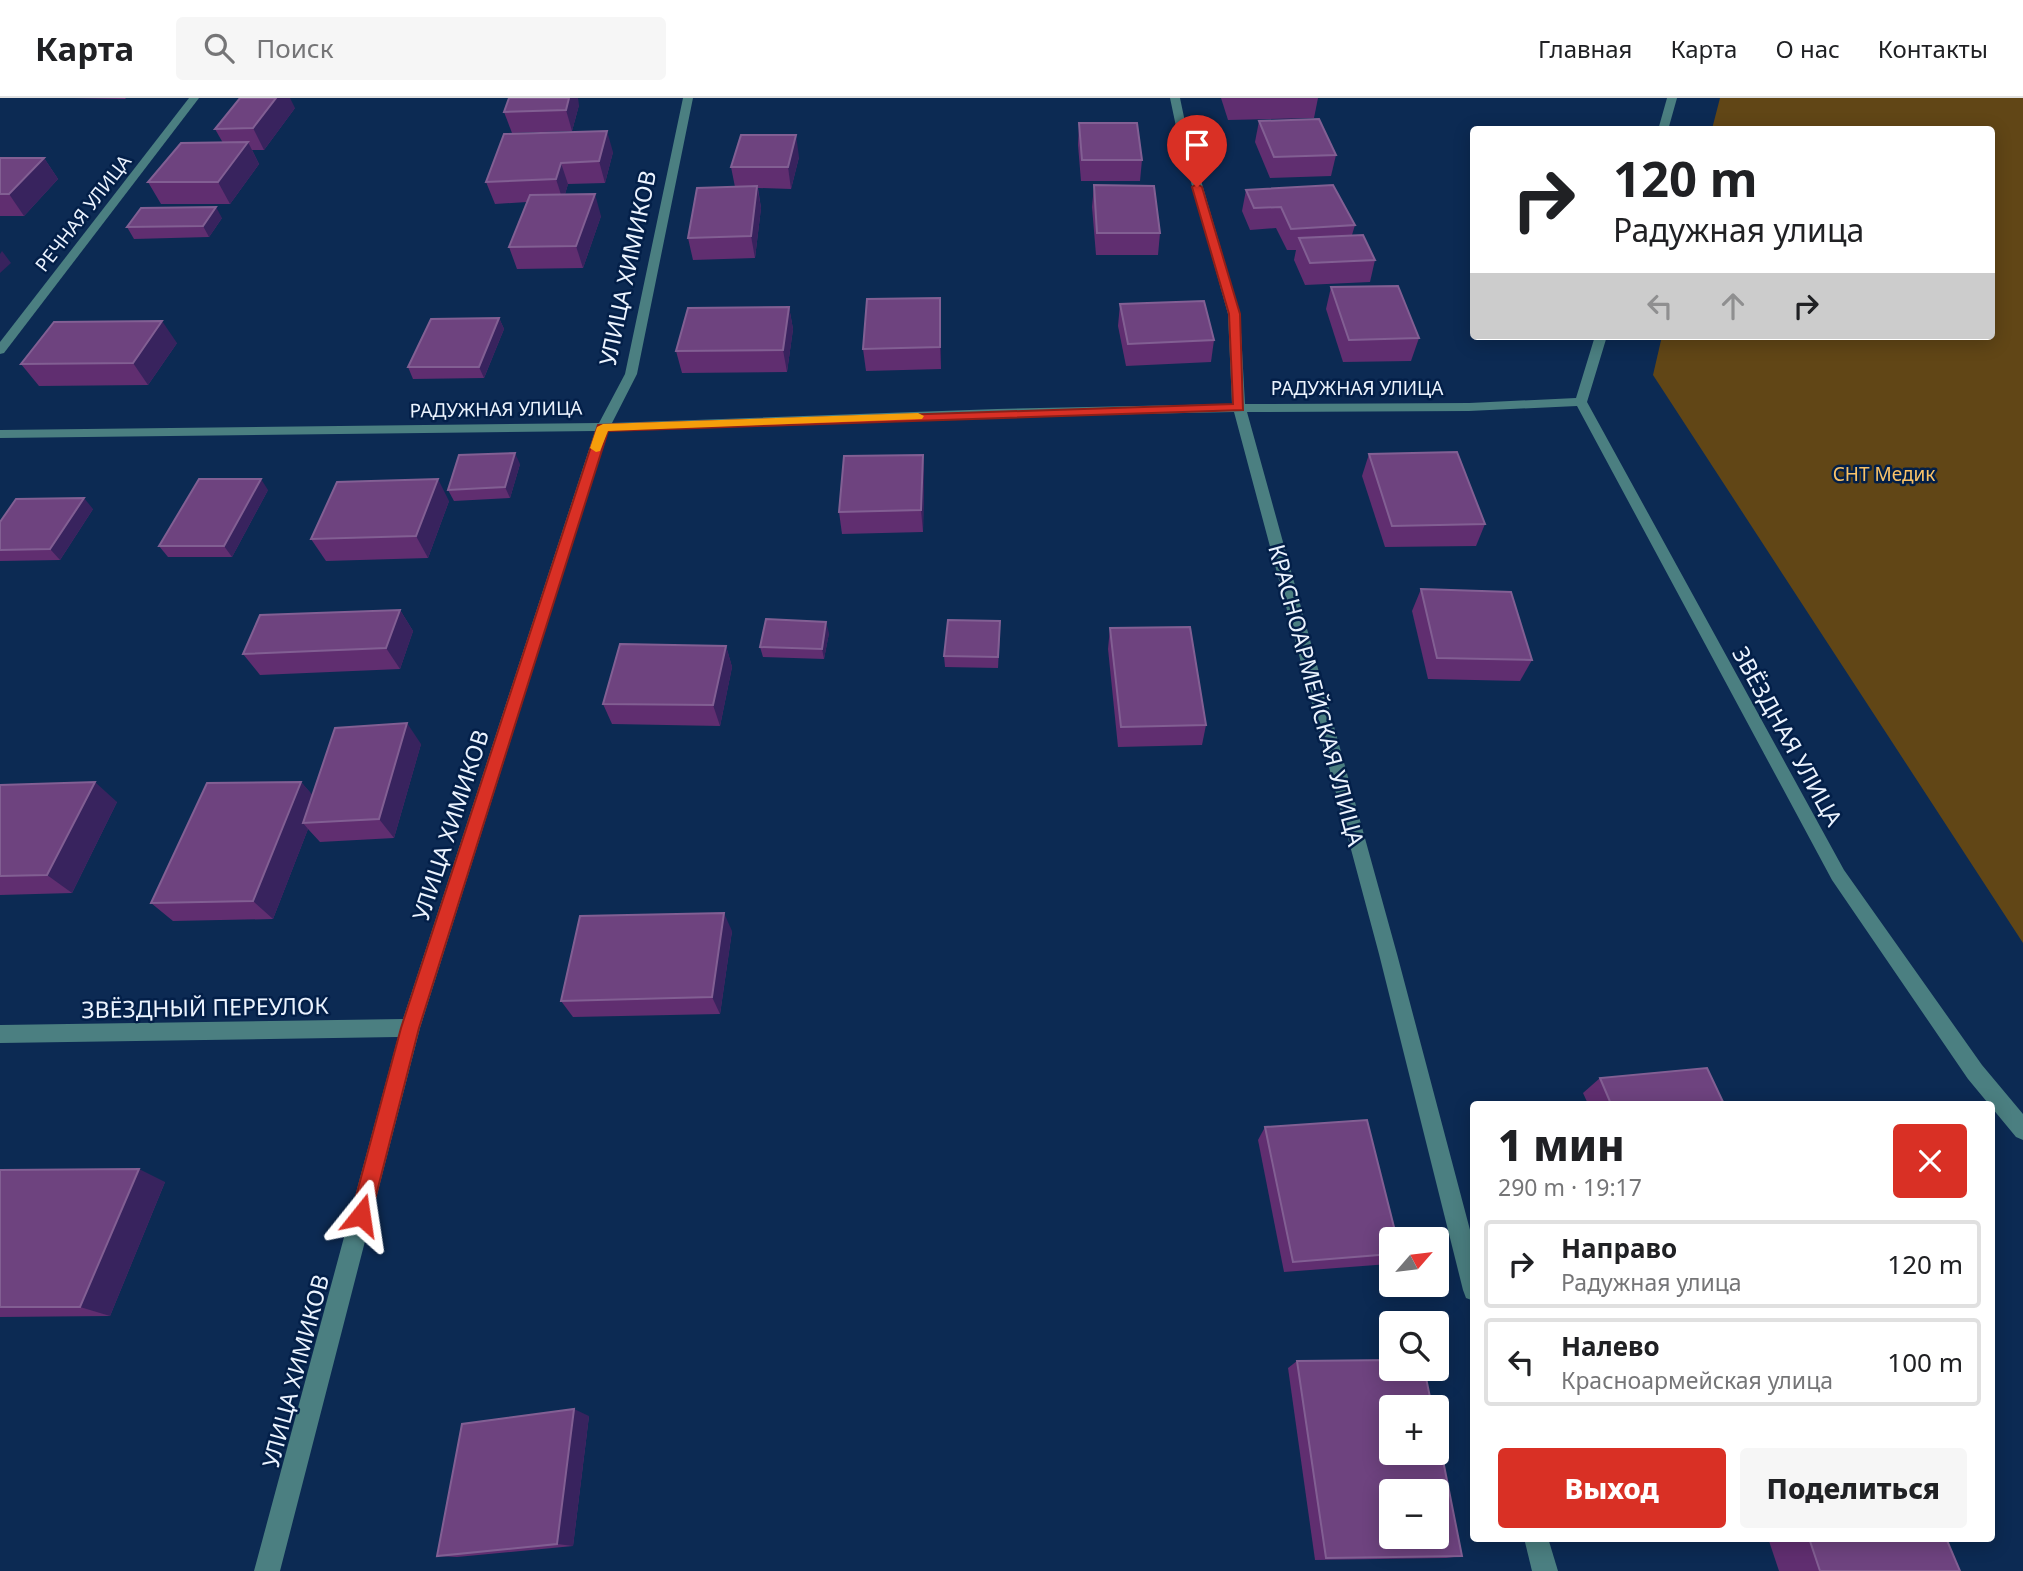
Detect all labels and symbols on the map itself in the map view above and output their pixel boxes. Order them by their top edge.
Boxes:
pin [1167,115,1227,187]
street label: РЕЧНАЯ УЛИЦА [29,148,137,277]
street label: УЛИЦА ХИМИКОВ [591,167,663,369]
street label: РАДУЖНАЯ УЛИЦА [1271,375,1444,401]
street label: РАДУЖНАЯ УЛИЦА [410,394,583,424]
park label: СНТ Медик [1833,461,1935,487]
street label: КРАСНОАРМЕЙСКАЯ УЛИЦА [1261,540,1373,850]
street label: ЗВЁЗДНАЯ УЛИЦА [1725,640,1851,832]
street label: УЛИЦА ХИМИКОВ [404,726,496,924]
street label: ЗВЁЗДНЫЙ ПЕРЕУЛОК [81,989,330,1025]
position arrow [324,1178,398,1252]
north arrow [1379,1227,1449,1297]
street label: УЛИЦА ХИМИКОВ [254,1271,336,1471]

